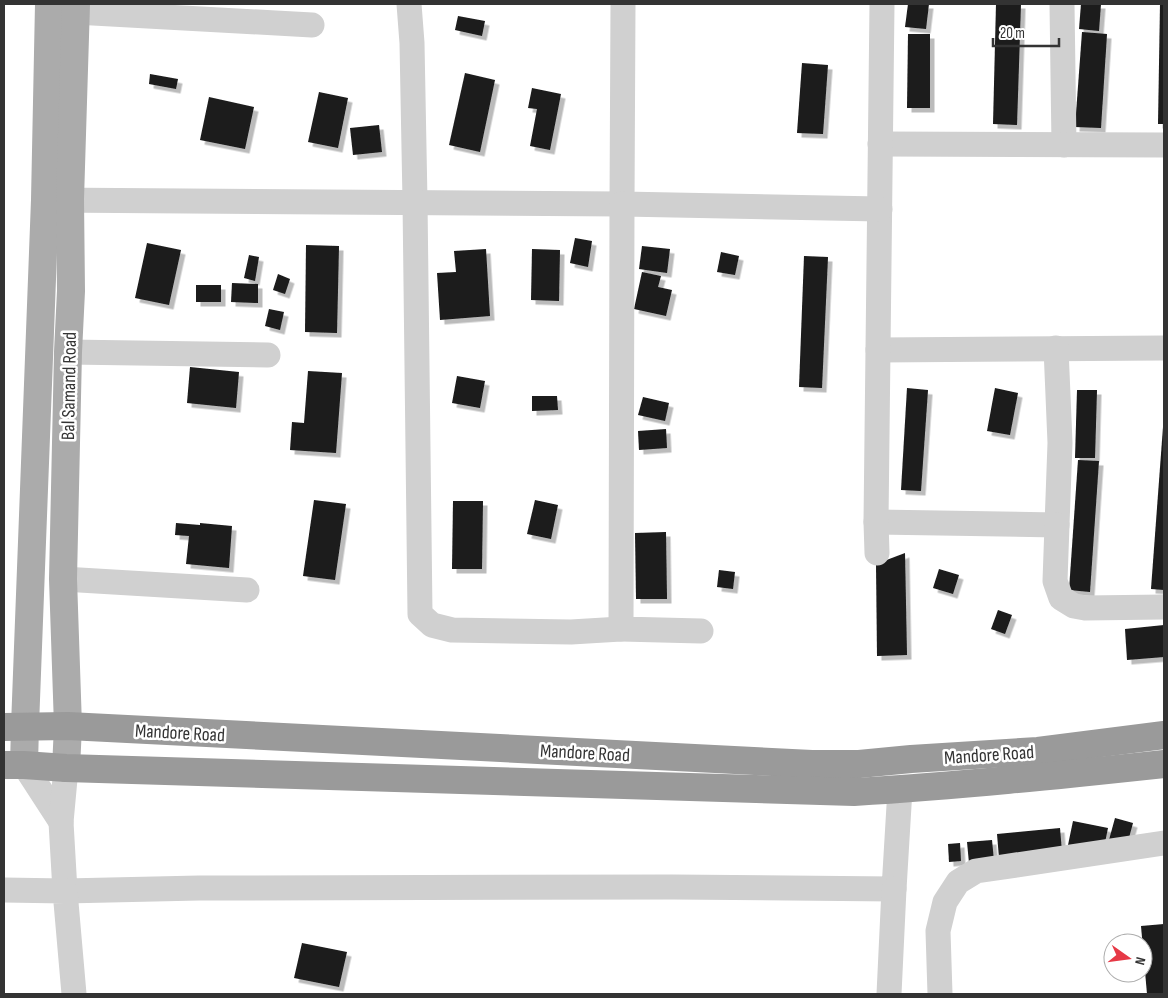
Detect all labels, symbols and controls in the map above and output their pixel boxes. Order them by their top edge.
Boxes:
scale bar [993,15,1059,47]
text: 20 m [1000,24,1025,43]
street label: Bal Samand Road [57,332,82,440]
street label: Mandore Road [134,720,225,747]
street label: Mandore Road [539,740,630,767]
street label: Mandore Road [943,741,1035,770]
north arrow [1103,933,1153,983]
text: N [1131,955,1149,967]

